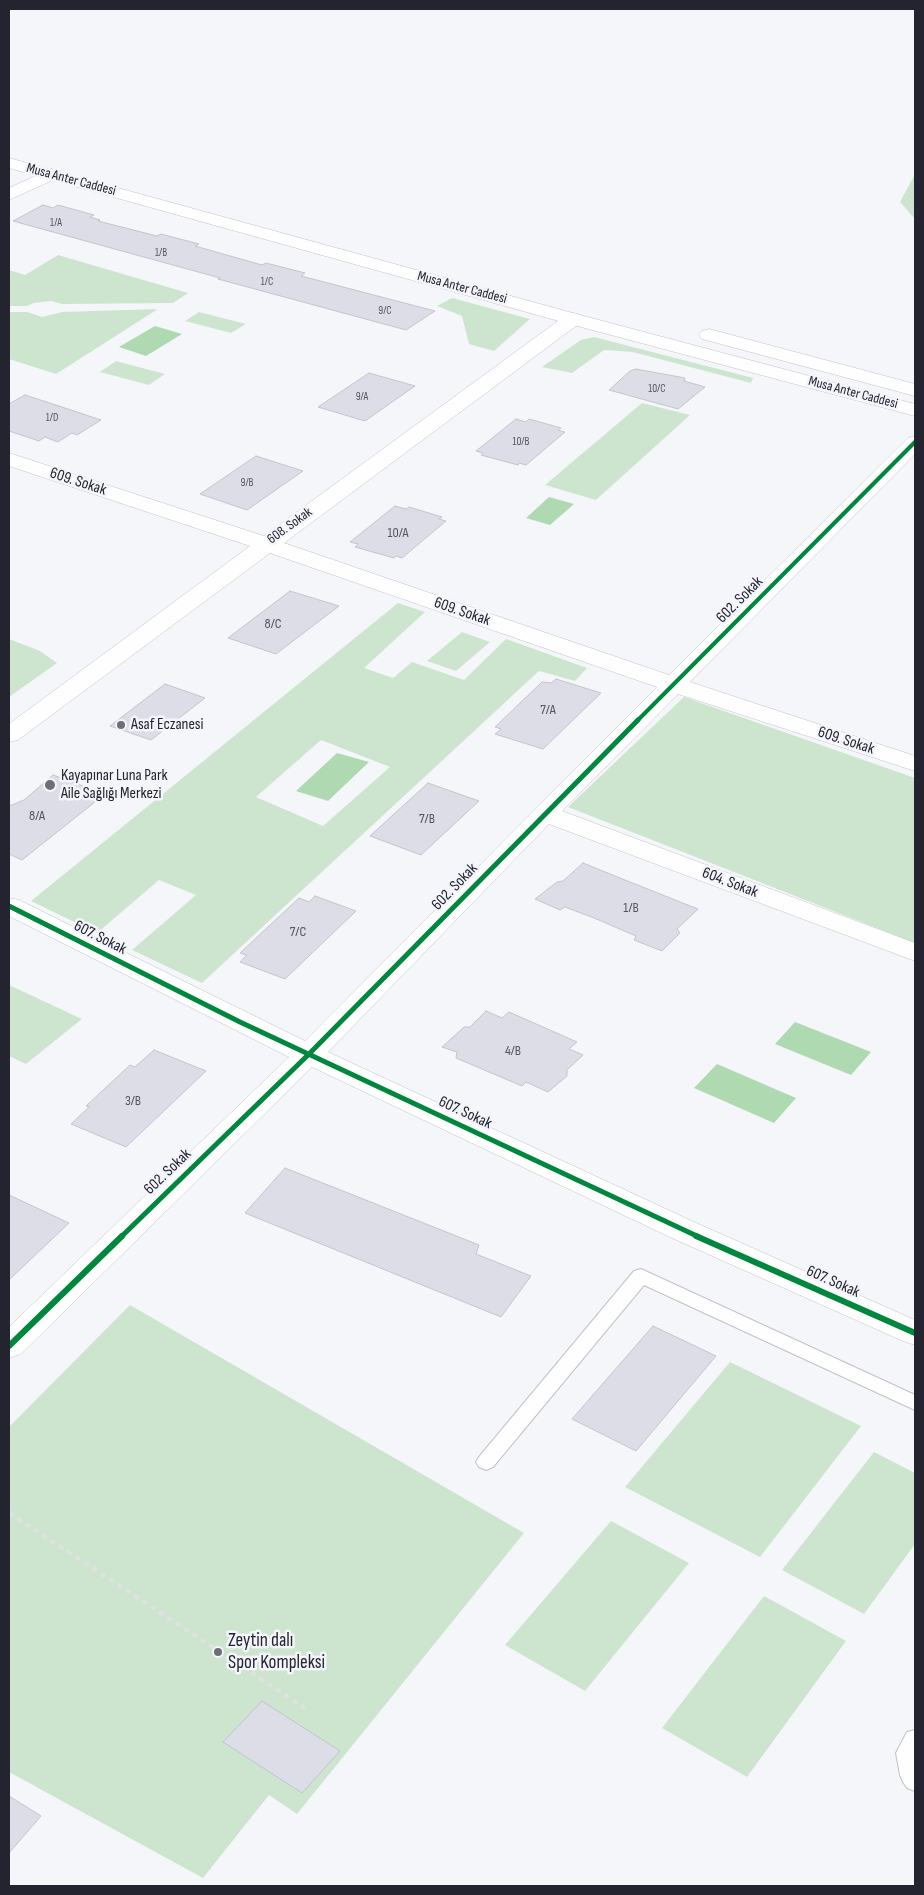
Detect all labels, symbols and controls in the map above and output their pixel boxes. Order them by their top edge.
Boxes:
street label: Musa Anter Caddesi [24,160,118,200]
house number: 1/A [50,216,62,230]
house number: 1/B [155,246,167,260]
street label: Musa Anter Caddesi [415,268,509,308]
house number: 1/C [261,275,273,289]
house number: 9/C [378,304,392,318]
street label: Musa Anter Caddesi [806,373,900,413]
house number: 10/C [648,382,666,396]
house number: 9/A [356,390,368,404]
house number: 1/D [46,411,58,425]
house number: 10/B [513,435,529,449]
street label: 609. Sokak [47,464,109,500]
house number: 9/B [241,476,253,490]
street label: 608. Sokak [264,504,316,548]
house number: 10/A [387,525,409,541]
street label: 602. Sokak [713,573,767,627]
street label: 609. Sokak [431,593,493,631]
house number: 8/C [265,616,281,632]
house number: 7/A [540,702,556,718]
place label: Asaf Eczanesi [131,715,204,735]
marker: Asaf Eczanesi [115,719,127,731]
street label: 609. Sokak [815,723,877,759]
place label: Kayapınar Luna Park Aile Sağlığı Merkezi [61,766,168,804]
marker: Kayapınar Luna Park Aile Sağlığı Merkezi [43,778,57,792]
house number: 8/A [29,808,45,824]
house number: 7/B [419,811,435,827]
street label: 602. Sokak [428,859,482,915]
street label: 604. Sokak [699,864,761,902]
house number: 1/B [623,900,639,916]
street label: 607. Sokak [70,917,130,959]
house number: 7/C [290,924,306,940]
house number: 4/B [505,1043,521,1059]
street label: 607. Sokak [435,1092,495,1134]
house number: 3/B [125,1093,141,1109]
street label: 602. Sokak [140,1145,196,1199]
street label: 607. Sokak [803,1262,863,1302]
place label: Zeytin dalı Spor Kompleksi [228,1630,325,1674]
marker: Zeytin dalı Spor Kompleksi [212,1646,224,1658]

